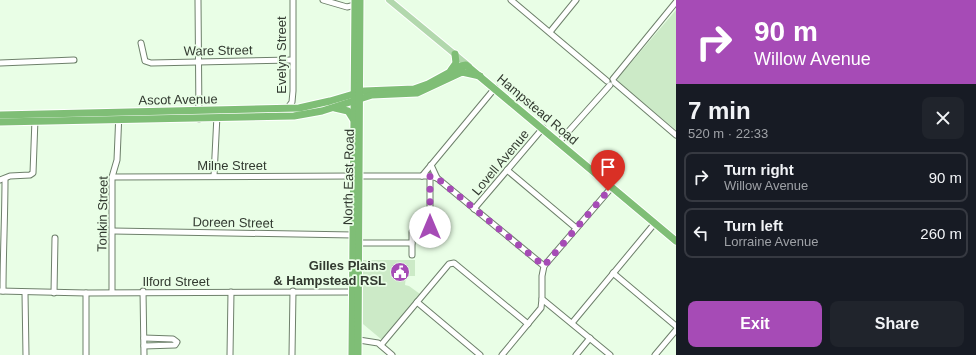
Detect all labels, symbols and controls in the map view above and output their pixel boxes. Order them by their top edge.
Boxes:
street label: Evelyn Street [274,16,289,94]
icon: right [688,16,740,68]
text: 90 m [754,16,818,47]
street label: Ware Street [183,42,253,59]
text: Willow Avenue [754,49,871,69]
street label: Hampstead Road [494,71,581,148]
street label: Ascot Avenue [138,91,218,108]
text: 7 min [688,97,751,124]
button: close [922,97,964,139]
text: 520 m · 22:33 [688,126,768,141]
street label: Lovell Avenue [469,127,532,198]
street label: North East Road [340,129,357,225]
pin [591,150,625,191]
icon: arrive [597,156,619,178]
street label: Milne Street [197,158,267,173]
text: Turn right [724,161,794,178]
icon: right [690,166,712,188]
text: 90 m [929,169,962,186]
street label: Tonkin Street [94,176,111,252]
text: Willow Avenue [724,178,808,193]
position arrow [409,206,451,248]
street label: Doreen Street [192,214,274,231]
text: Turn left [724,217,783,234]
icon: left [690,222,712,244]
text: 260 m [920,225,962,242]
text: Lorraine Avenue [724,234,818,249]
place label: Gilles Plains & Hampstead RSL [273,258,386,288]
public building icon: Gilles Plains & Hampstead RSL [389,261,411,283]
street label: Ilford Street [142,274,210,289]
button: Exit [688,301,822,347]
button: Share [830,301,964,347]

